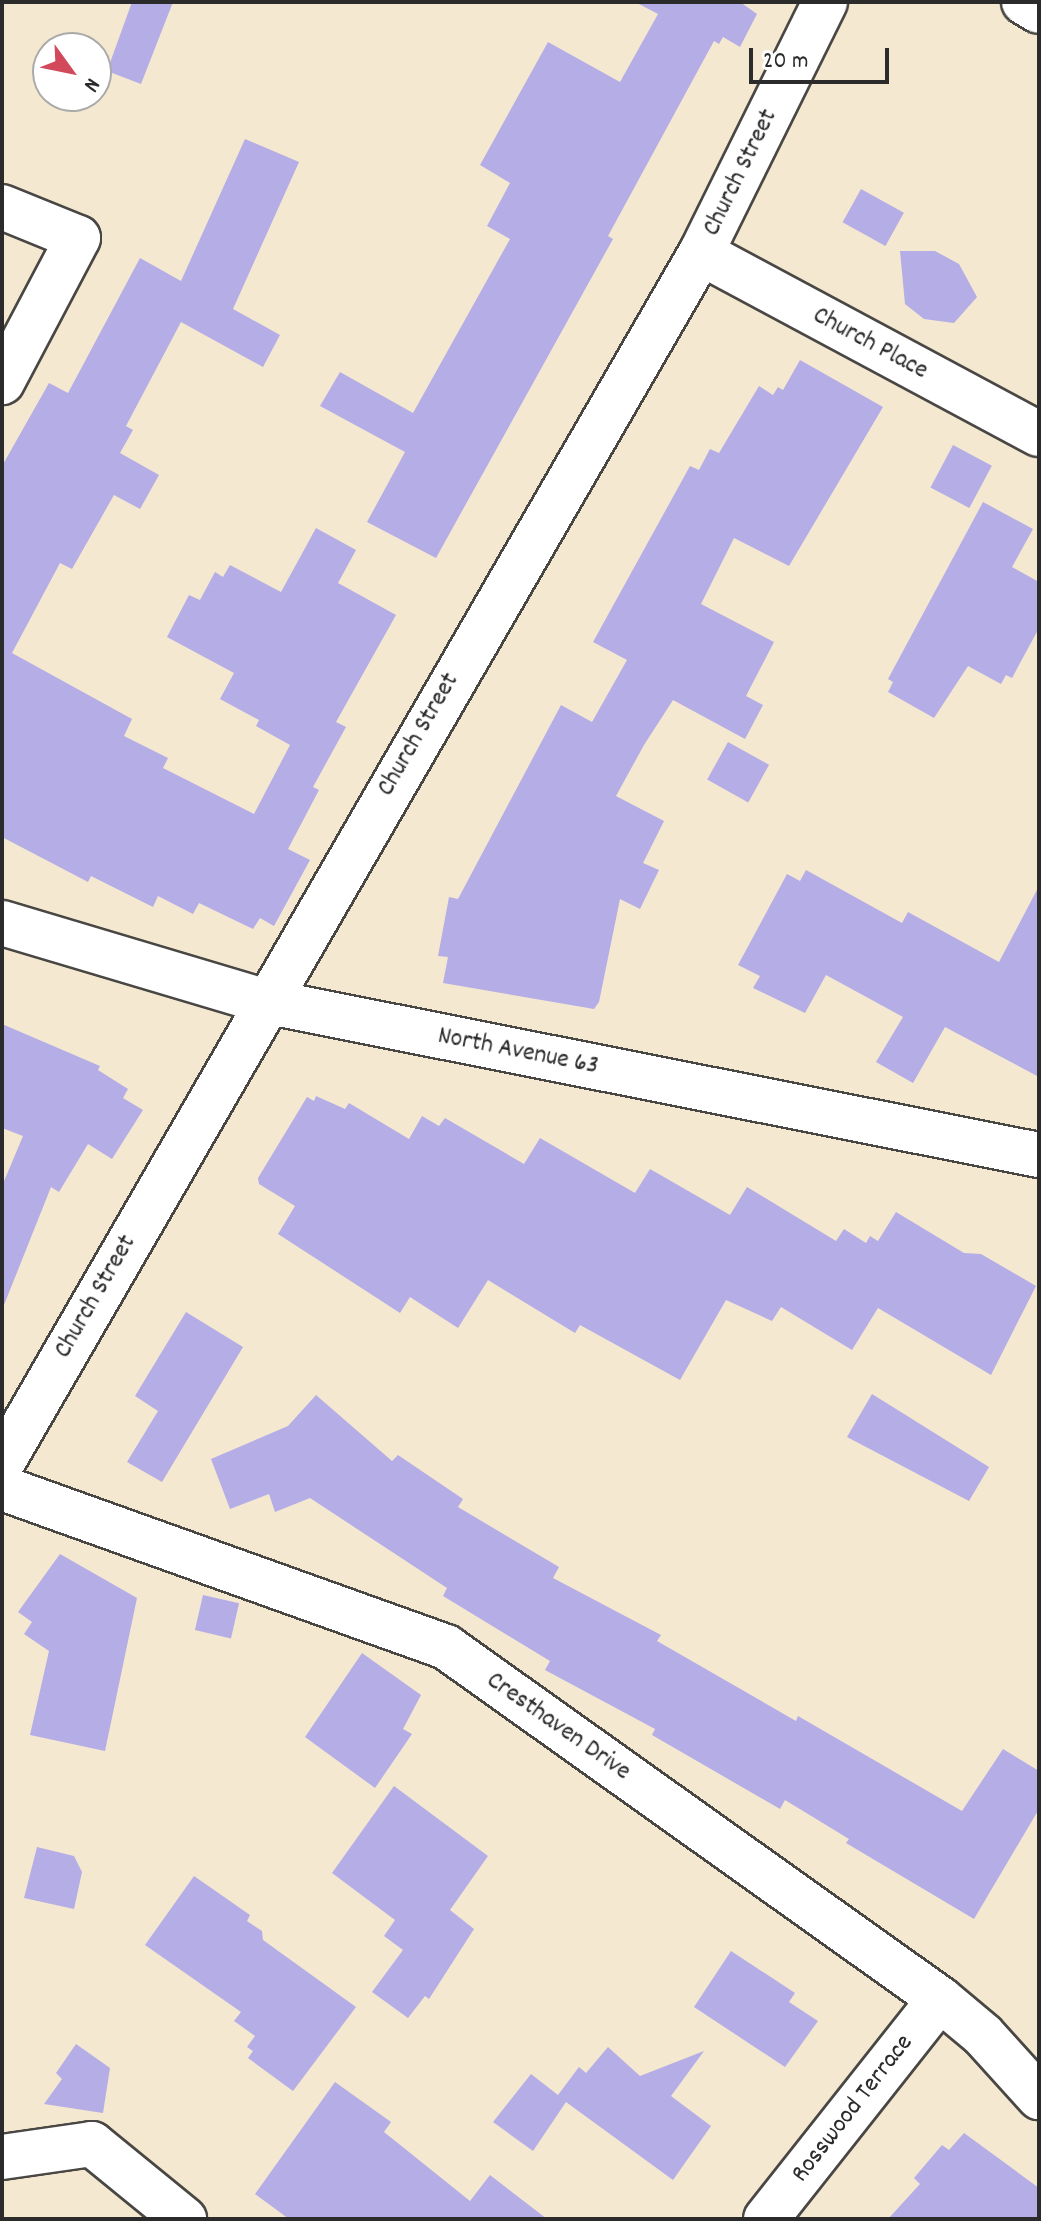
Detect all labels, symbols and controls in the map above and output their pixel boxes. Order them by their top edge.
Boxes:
north arrow [32,32,112,112]
scale bar [753,32,893,82]
text: 20 m [763,45,809,79]
text: N [75,71,107,97]
street label: Church Street [697,105,785,241]
street label: Church Place [807,301,933,387]
street label: Church Street [371,668,467,802]
street label: North Avenue 63 [435,1021,601,1083]
street label: Church Street [48,1230,144,1364]
street label: Cresthaven Drive [480,1666,636,1788]
street label: Rosswood Terrace [785,2029,921,2189]

